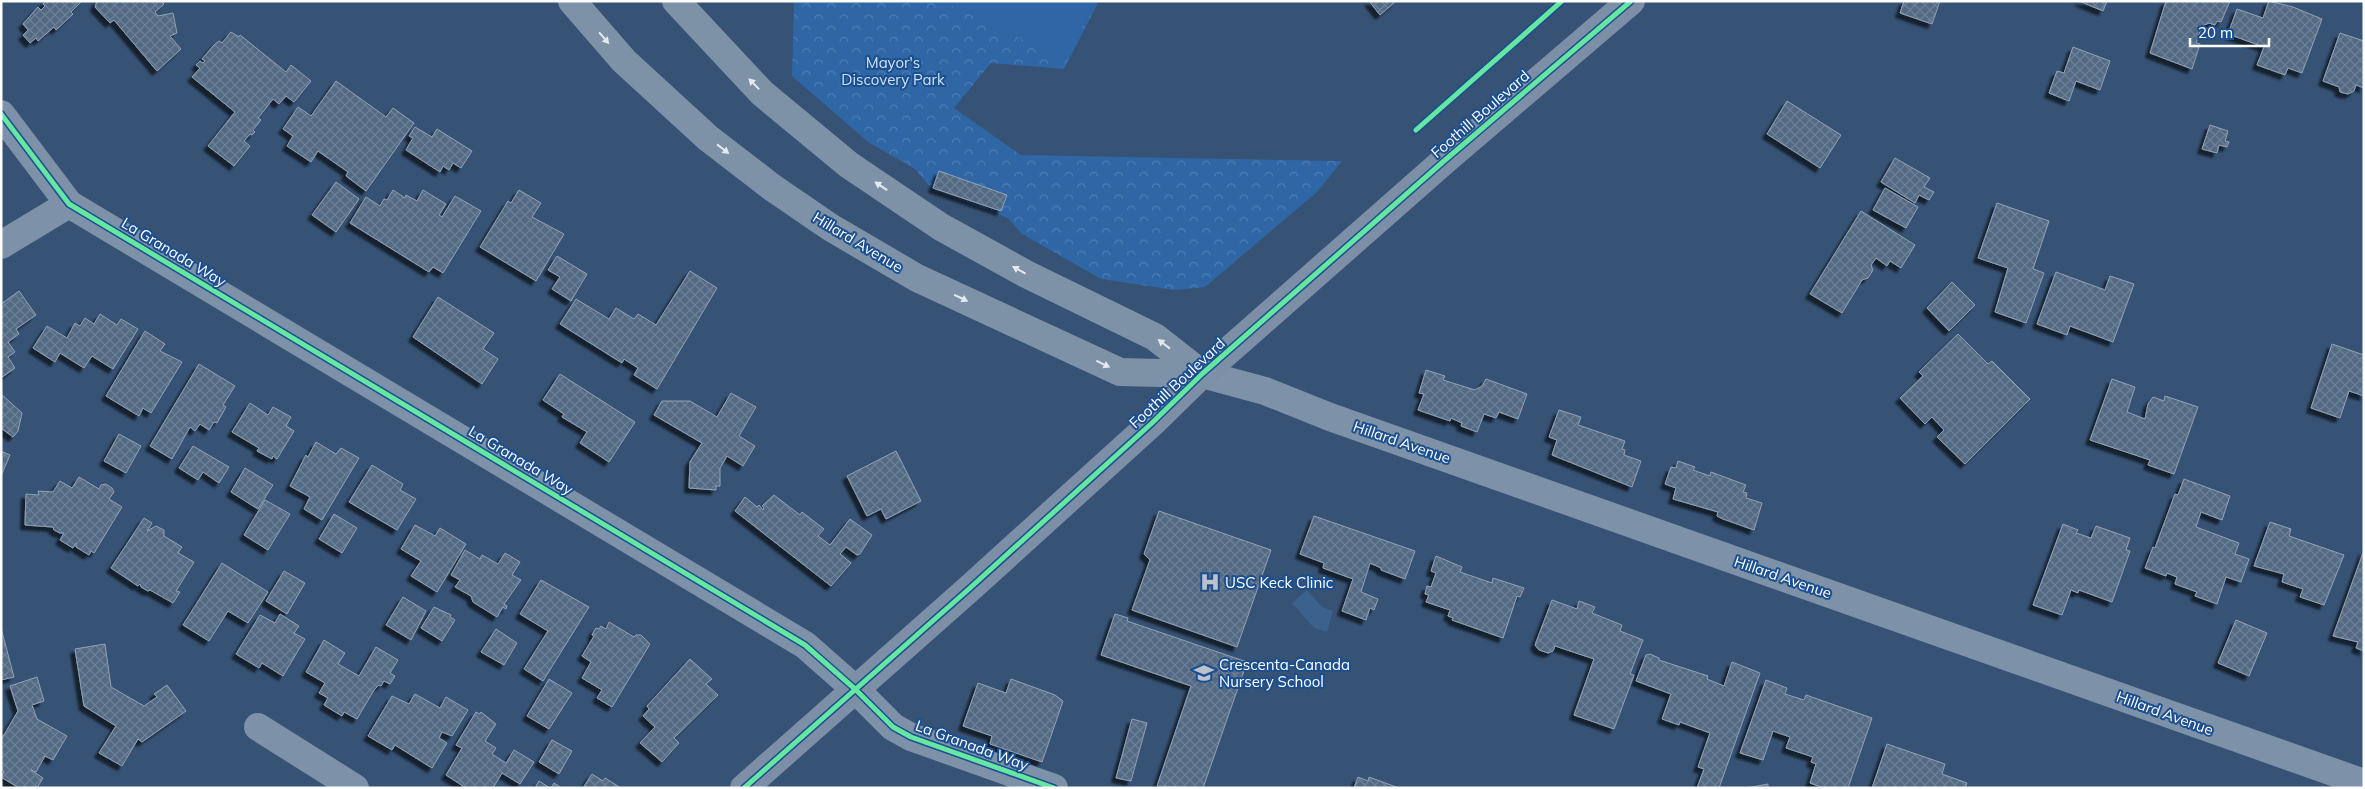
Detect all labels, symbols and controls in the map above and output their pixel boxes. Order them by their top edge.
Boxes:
scale bar [2190,15,2269,47]
text: 20 m [2198,23,2233,42]
one-way arrow [598,32,609,45]
park label: Mayor's Discovery Park [841,53,945,89]
street label: Foothill Boulevard [1427,66,1533,162]
one-way arrow [748,79,760,91]
one-way arrow [716,143,729,154]
one-way arrow [874,181,887,191]
street label: Hillard Avenue [810,208,906,276]
street label: La Granada Way [118,213,230,291]
one-way arrow [1013,266,1026,275]
one-way arrow [954,294,968,302]
street label: Foothill Boulevard [1125,334,1229,432]
one-way arrow [1157,339,1171,349]
one-way arrow [1096,360,1110,368]
street label: Hillard Avenue [1351,416,1453,468]
street label: La Granada Way [465,421,577,499]
street label: Hillard Avenue [1732,551,1834,603]
hospital icon: USC Keck Clinic [1199,571,1221,593]
place label: USC Keck Clinic [1225,573,1333,592]
place label: Crescenta-Canada Nursery School [1219,655,1350,691]
school or university icon: Crescenta-Canada Nursery School [1193,662,1215,684]
street label: Hillard Avenue [2114,687,2216,739]
street label: La Granada Way [913,716,1031,774]

